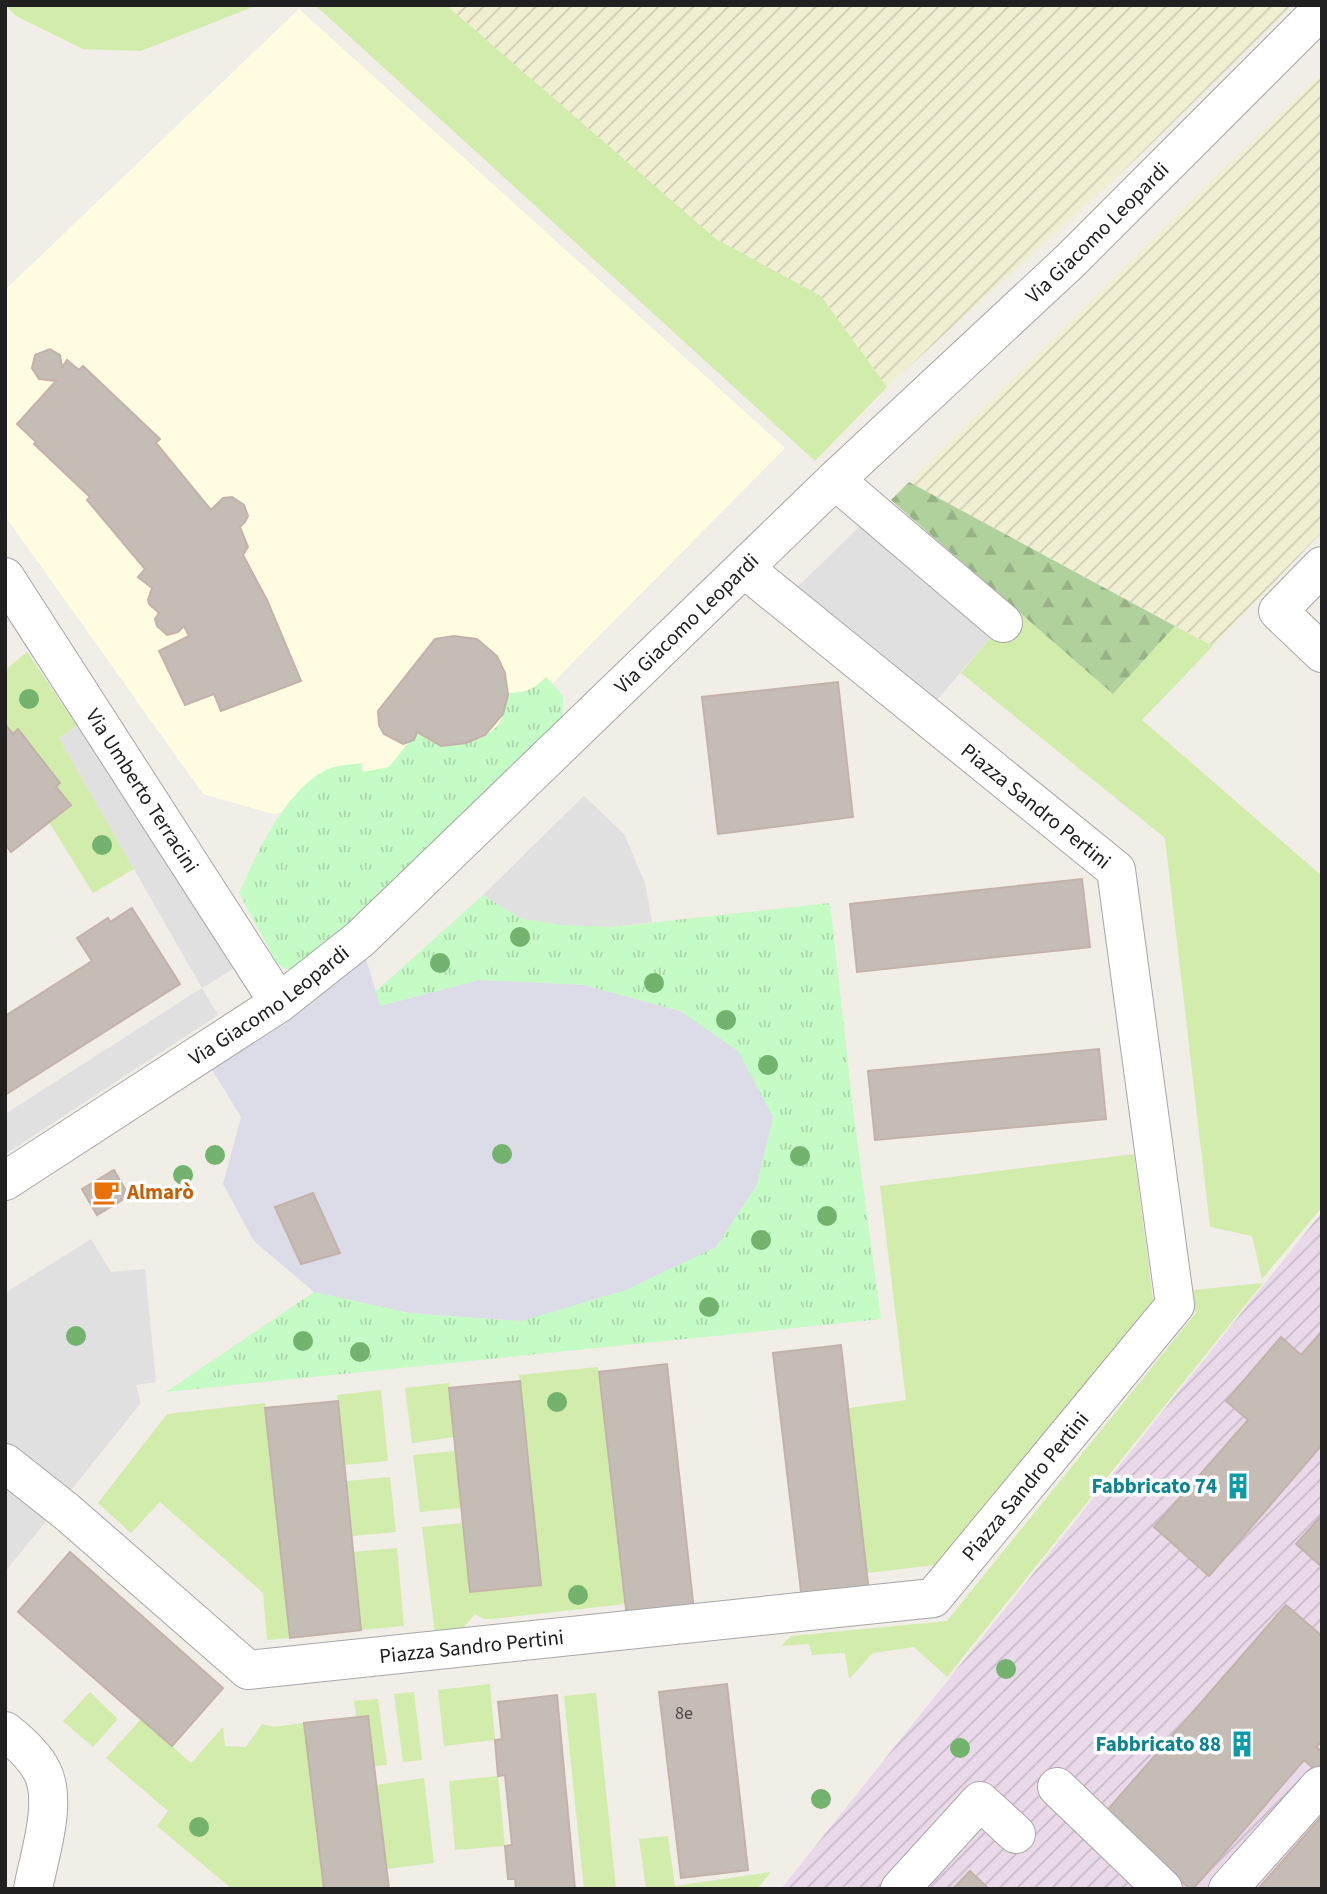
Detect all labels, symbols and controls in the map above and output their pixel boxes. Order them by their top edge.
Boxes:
street label: Via Giacomo Leopardi [1019,155,1176,310]
street label: Via Giacomo Leopardi [607,546,765,701]
street label: Via Umberto Terracini [78,703,206,879]
street label: Piazza Sandro Pertini [955,736,1117,876]
street label: Via Giacomo Leopardi [183,938,355,1073]
cafe icon: Almarò [91,1177,121,1207]
place label: Almarò [126,1177,194,1207]
street label: Piazza Sandro Pertini [955,1405,1096,1567]
place label: Fabbricato 74 [1092,1471,1217,1501]
building icon: Fabbricato 74 [1223,1471,1253,1501]
street label: Piazza Sandro Pertini [378,1622,565,1671]
house number: 8e [675,1701,693,1726]
place label: Fabbricato 88 [1096,1729,1221,1759]
building icon: Fabbricato 88 [1227,1729,1257,1759]

